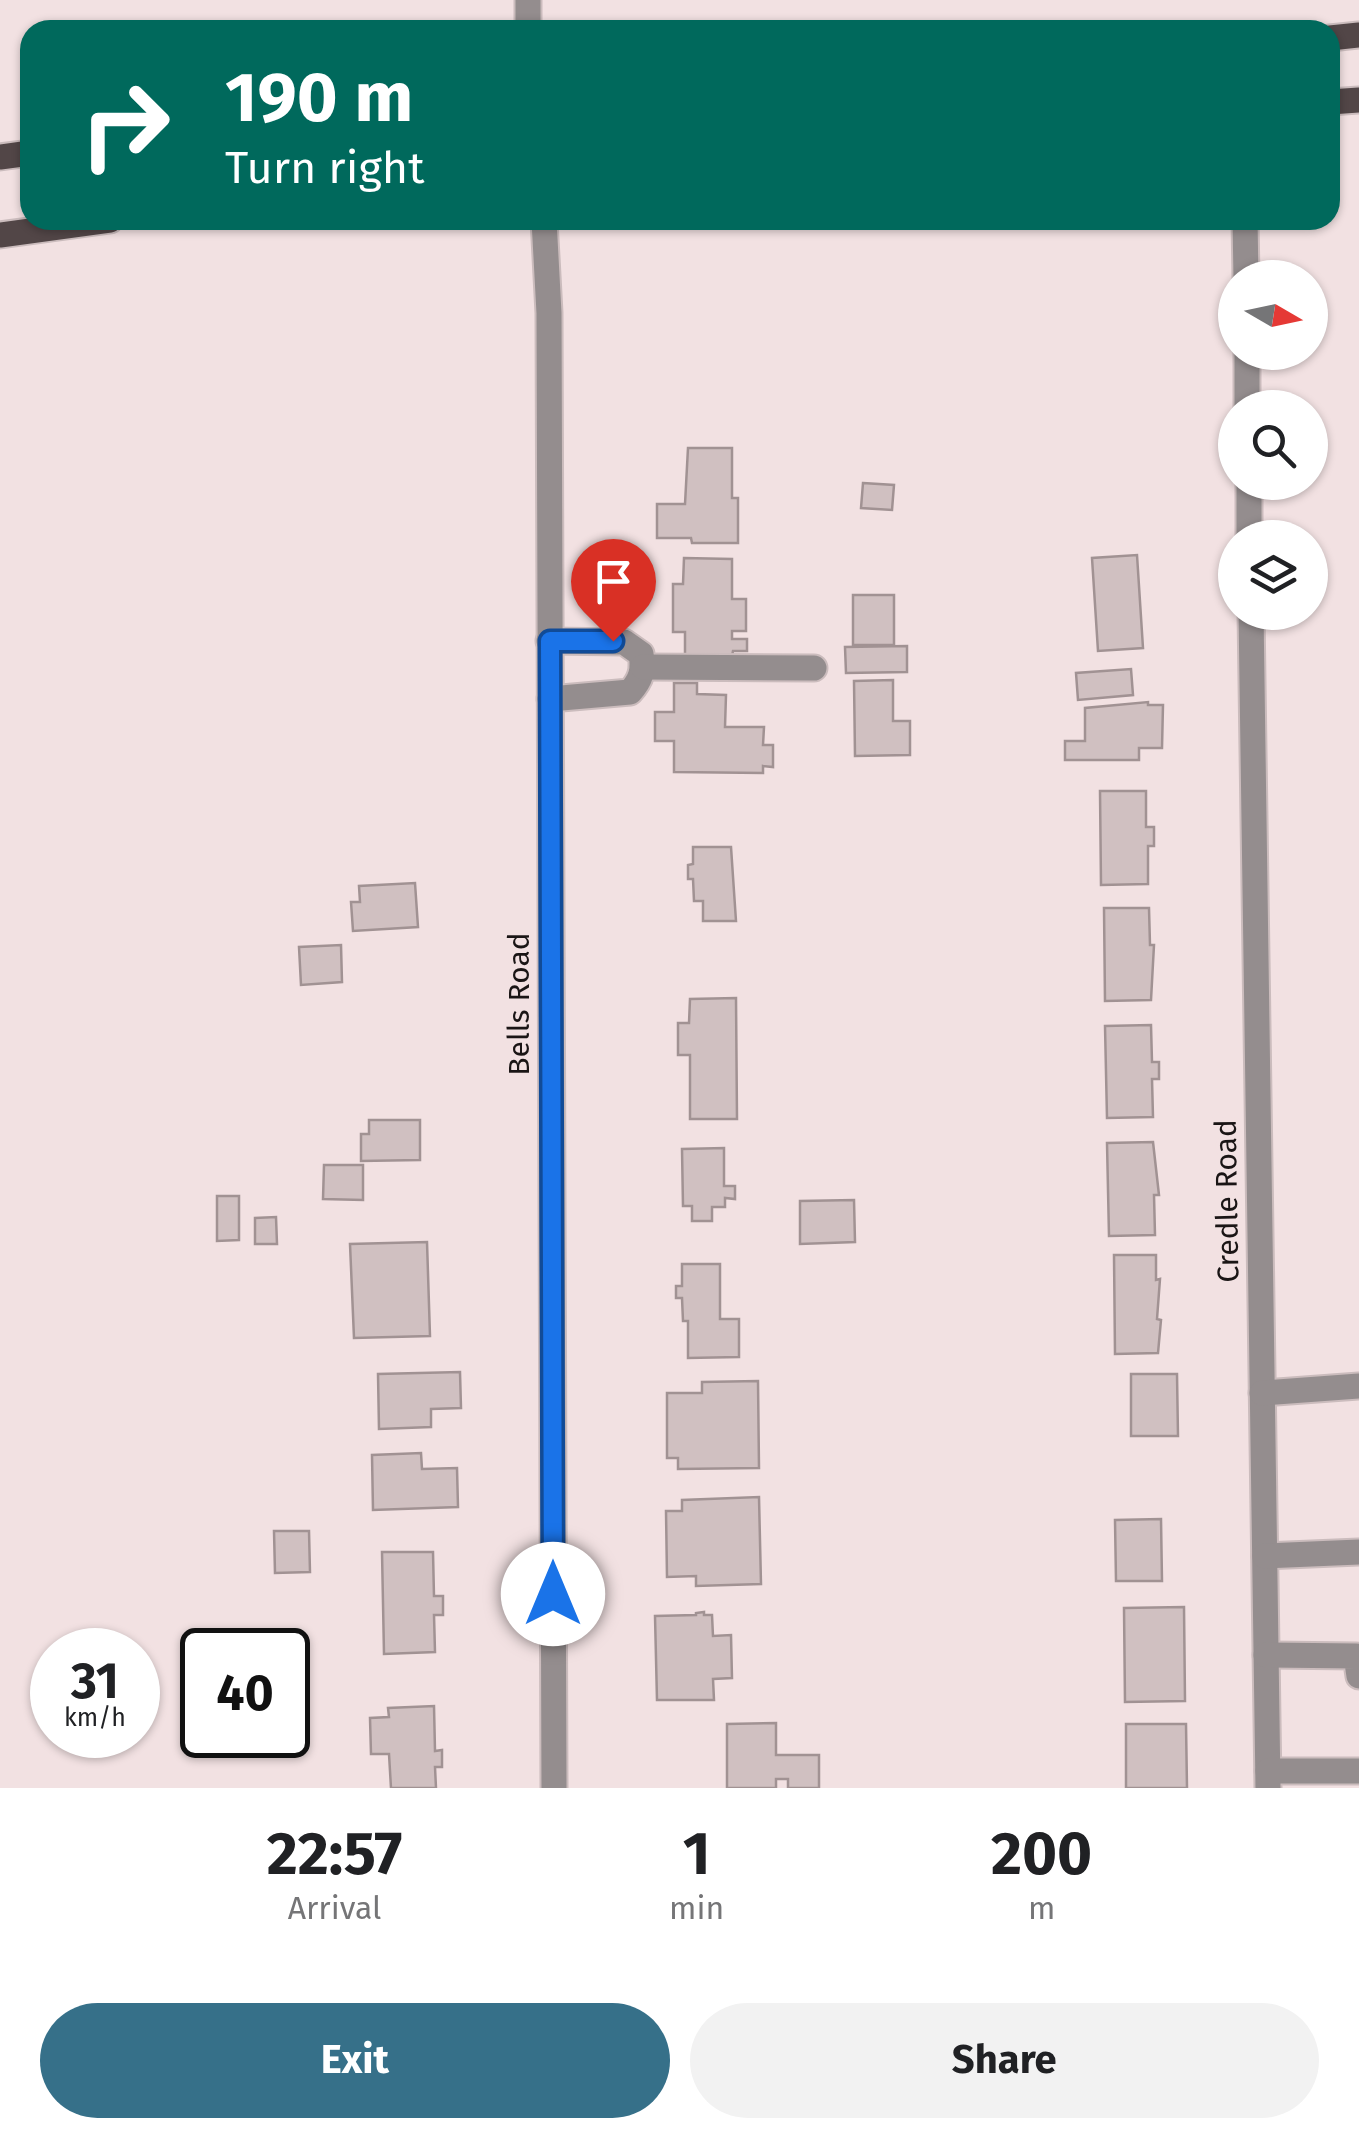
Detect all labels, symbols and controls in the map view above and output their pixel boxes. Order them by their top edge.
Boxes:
text: 190 m [225,56,413,140]
icon: right [60,60,190,190]
text: Turn right [225,141,424,195]
north arrow [1218,260,1328,370]
map controls [1218,260,1328,630]
button: search [1218,390,1328,500]
button: layers [1218,520,1328,630]
pin [571,539,656,642]
icon: arrive [586,554,641,609]
street label: Bells Road [501,932,537,1076]
street label: Credle Road [1208,1119,1246,1283]
position arrow [501,1542,605,1646]
speed limit sign: 40 [180,1628,310,1758]
text: 31 [71,1651,119,1711]
text: km/h [64,1703,126,1733]
text: 22:57 [267,1818,402,1890]
text: 1 [683,1818,711,1890]
text: 200 [991,1818,1092,1890]
text: Arrival [288,1889,381,1927]
text: min [669,1889,724,1927]
text: m [1028,1889,1055,1927]
button: Exit [40,2003,670,2118]
button: Share [690,2003,1319,2118]

